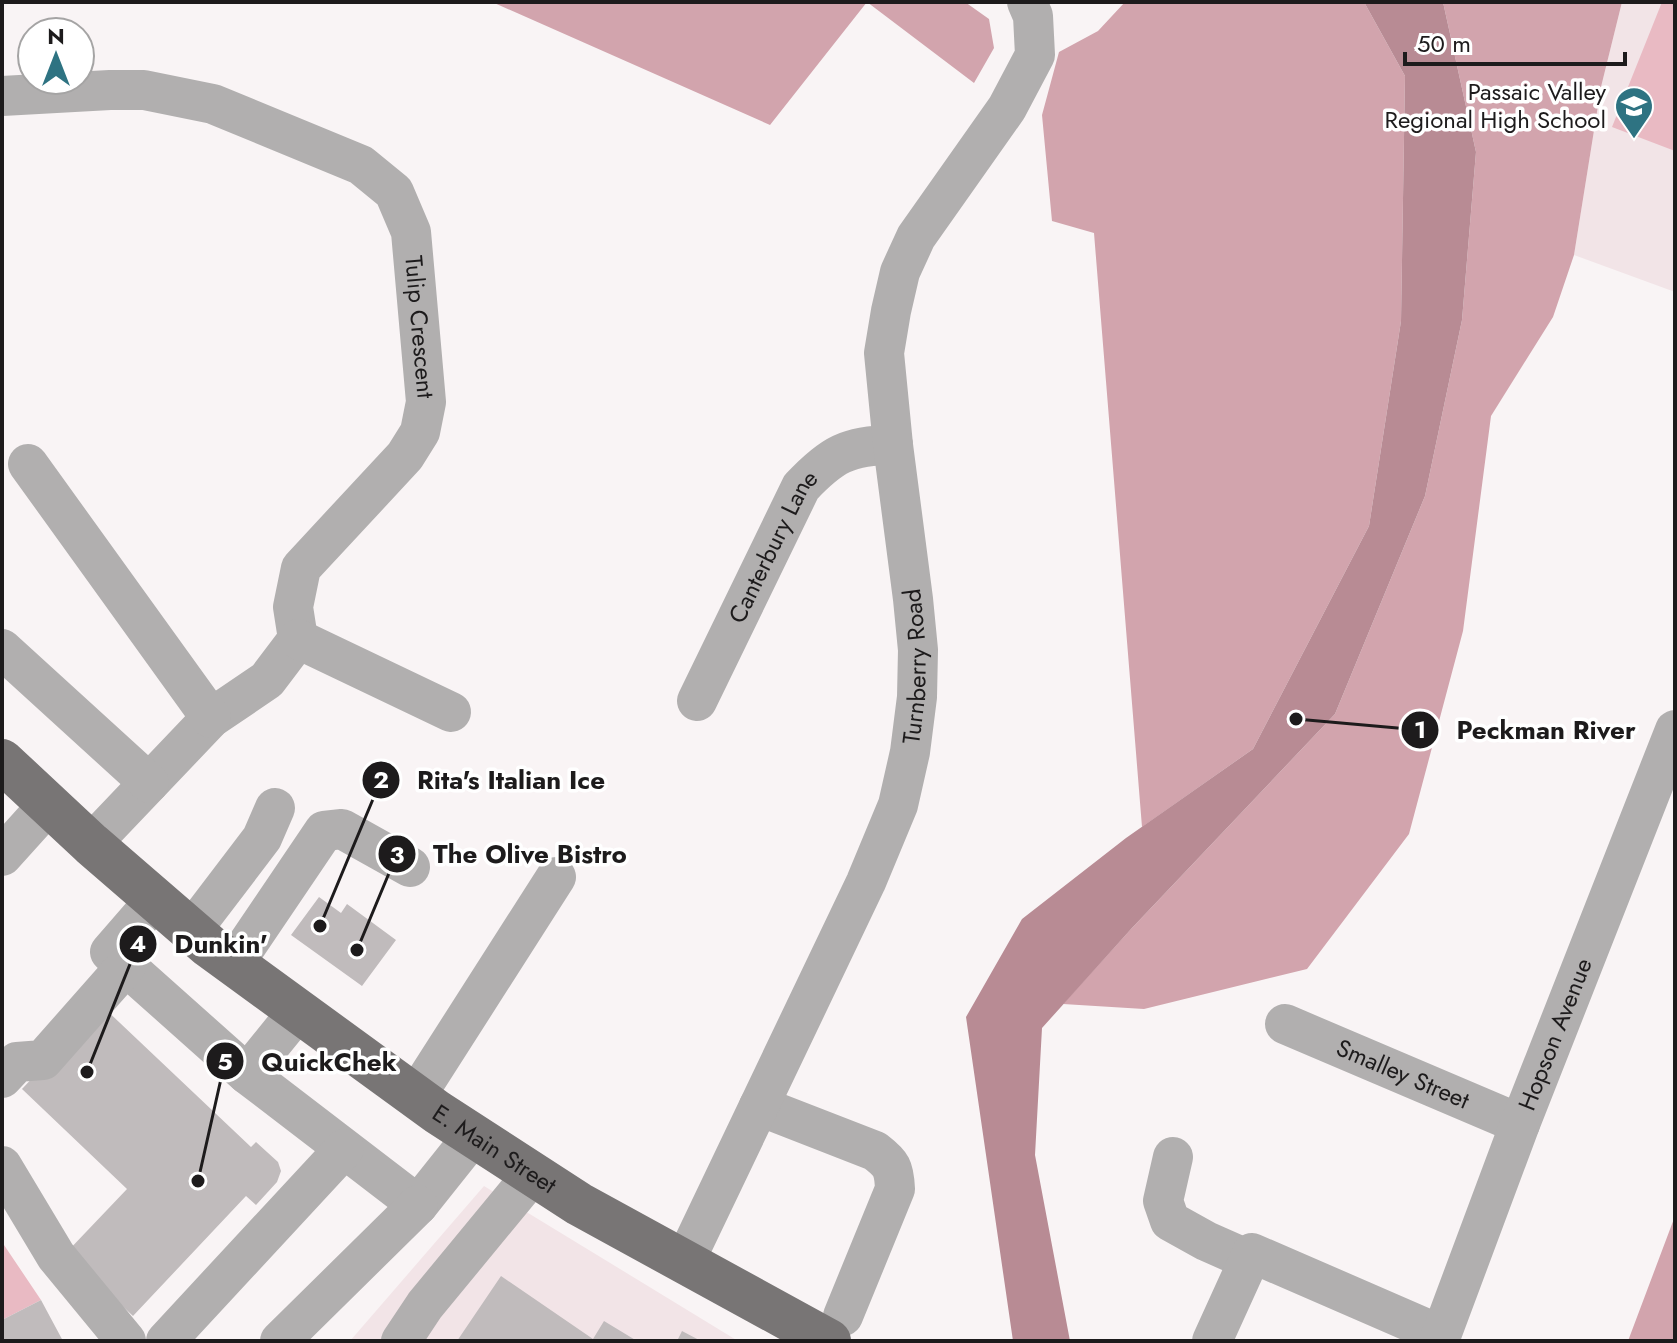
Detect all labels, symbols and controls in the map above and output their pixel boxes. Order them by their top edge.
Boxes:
north arrow [16,16,96,96]
scale bar [1405,16,1625,66]
text: N [47,20,65,52]
text: 50 m [1417,26,1471,61]
place label: Passaic Valley Regional High School [1384,74,1606,137]
school or university icon: Passaic Valley Regional High School [1613,85,1655,140]
street label: Tulip Crescent [396,254,444,400]
street label: Canterbury Lane [719,461,826,629]
street label: Turnberry Road [893,587,935,746]
callout: Peckman River [1400,705,1651,755]
text: Peckman River [1456,711,1636,749]
text: 1 [1414,712,1426,747]
callout: Rita's Italian Ice [361,755,621,805]
text: Rita's Italian Ice [417,761,605,799]
text: 2 [373,762,389,797]
callout: The Olive Bistro [377,829,643,879]
text: The Olive Bistro [433,835,627,873]
text: 3 [390,837,405,872]
callout: Dunkin' [118,919,284,969]
text: Dunkin' [174,925,268,963]
text: 4 [130,926,146,961]
street label: Hopson Avenue [1509,953,1601,1116]
street label: Smalley Street [1331,1030,1475,1118]
callout: QuickChek [205,1036,412,1086]
text: QuickChek [261,1043,397,1081]
text: 5 [217,1044,233,1079]
street label: E. Main Street [425,1095,564,1202]

